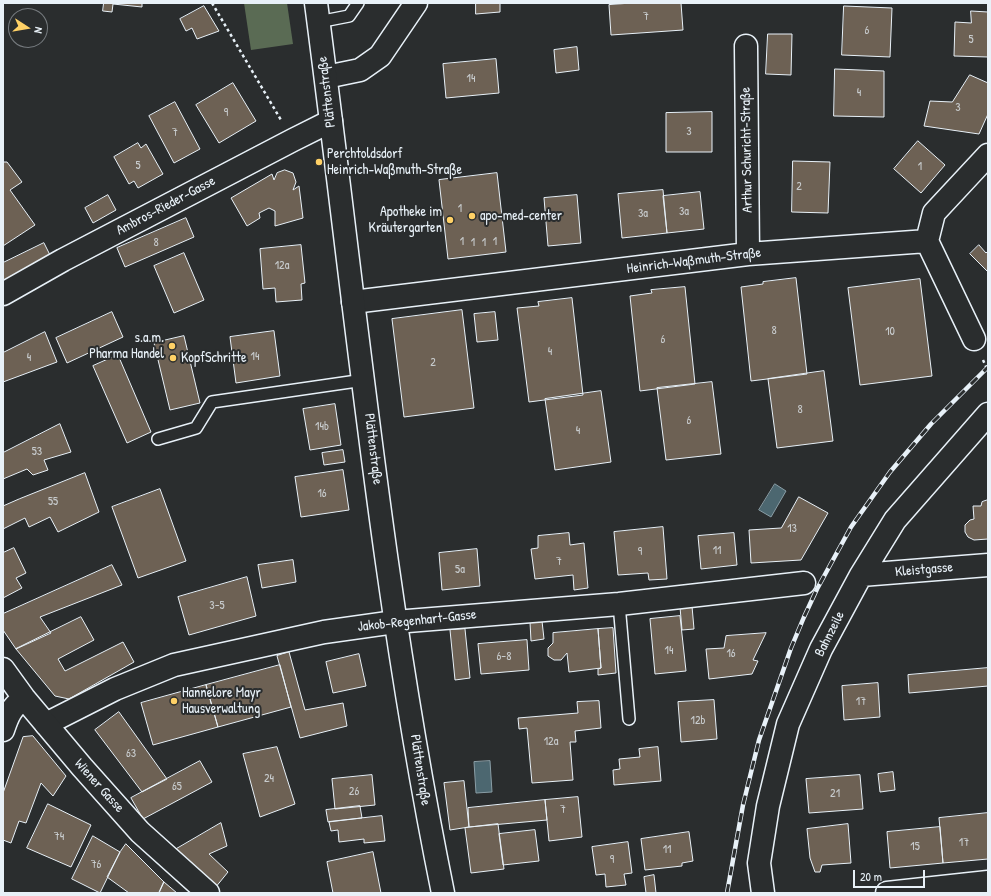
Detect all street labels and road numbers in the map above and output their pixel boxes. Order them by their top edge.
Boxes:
street label: Plättenstraße [314,55,340,129]
street label: Arthur Schuricht-Straße [738,87,756,213]
street label: Ambros-Rieder-Gasse [114,173,218,239]
street label: Heinrich-Waßmuth-Straße [626,244,762,278]
street label: Plättenstraße [360,412,386,486]
street label: Kleistgasse [894,559,954,581]
street label: Jakob-Regenhart-Gasse [357,606,477,636]
street label: Bahnzeile [811,608,849,660]
street label: Plättenstraße [406,733,434,807]
street label: Wiener Gasse [71,756,127,816]

